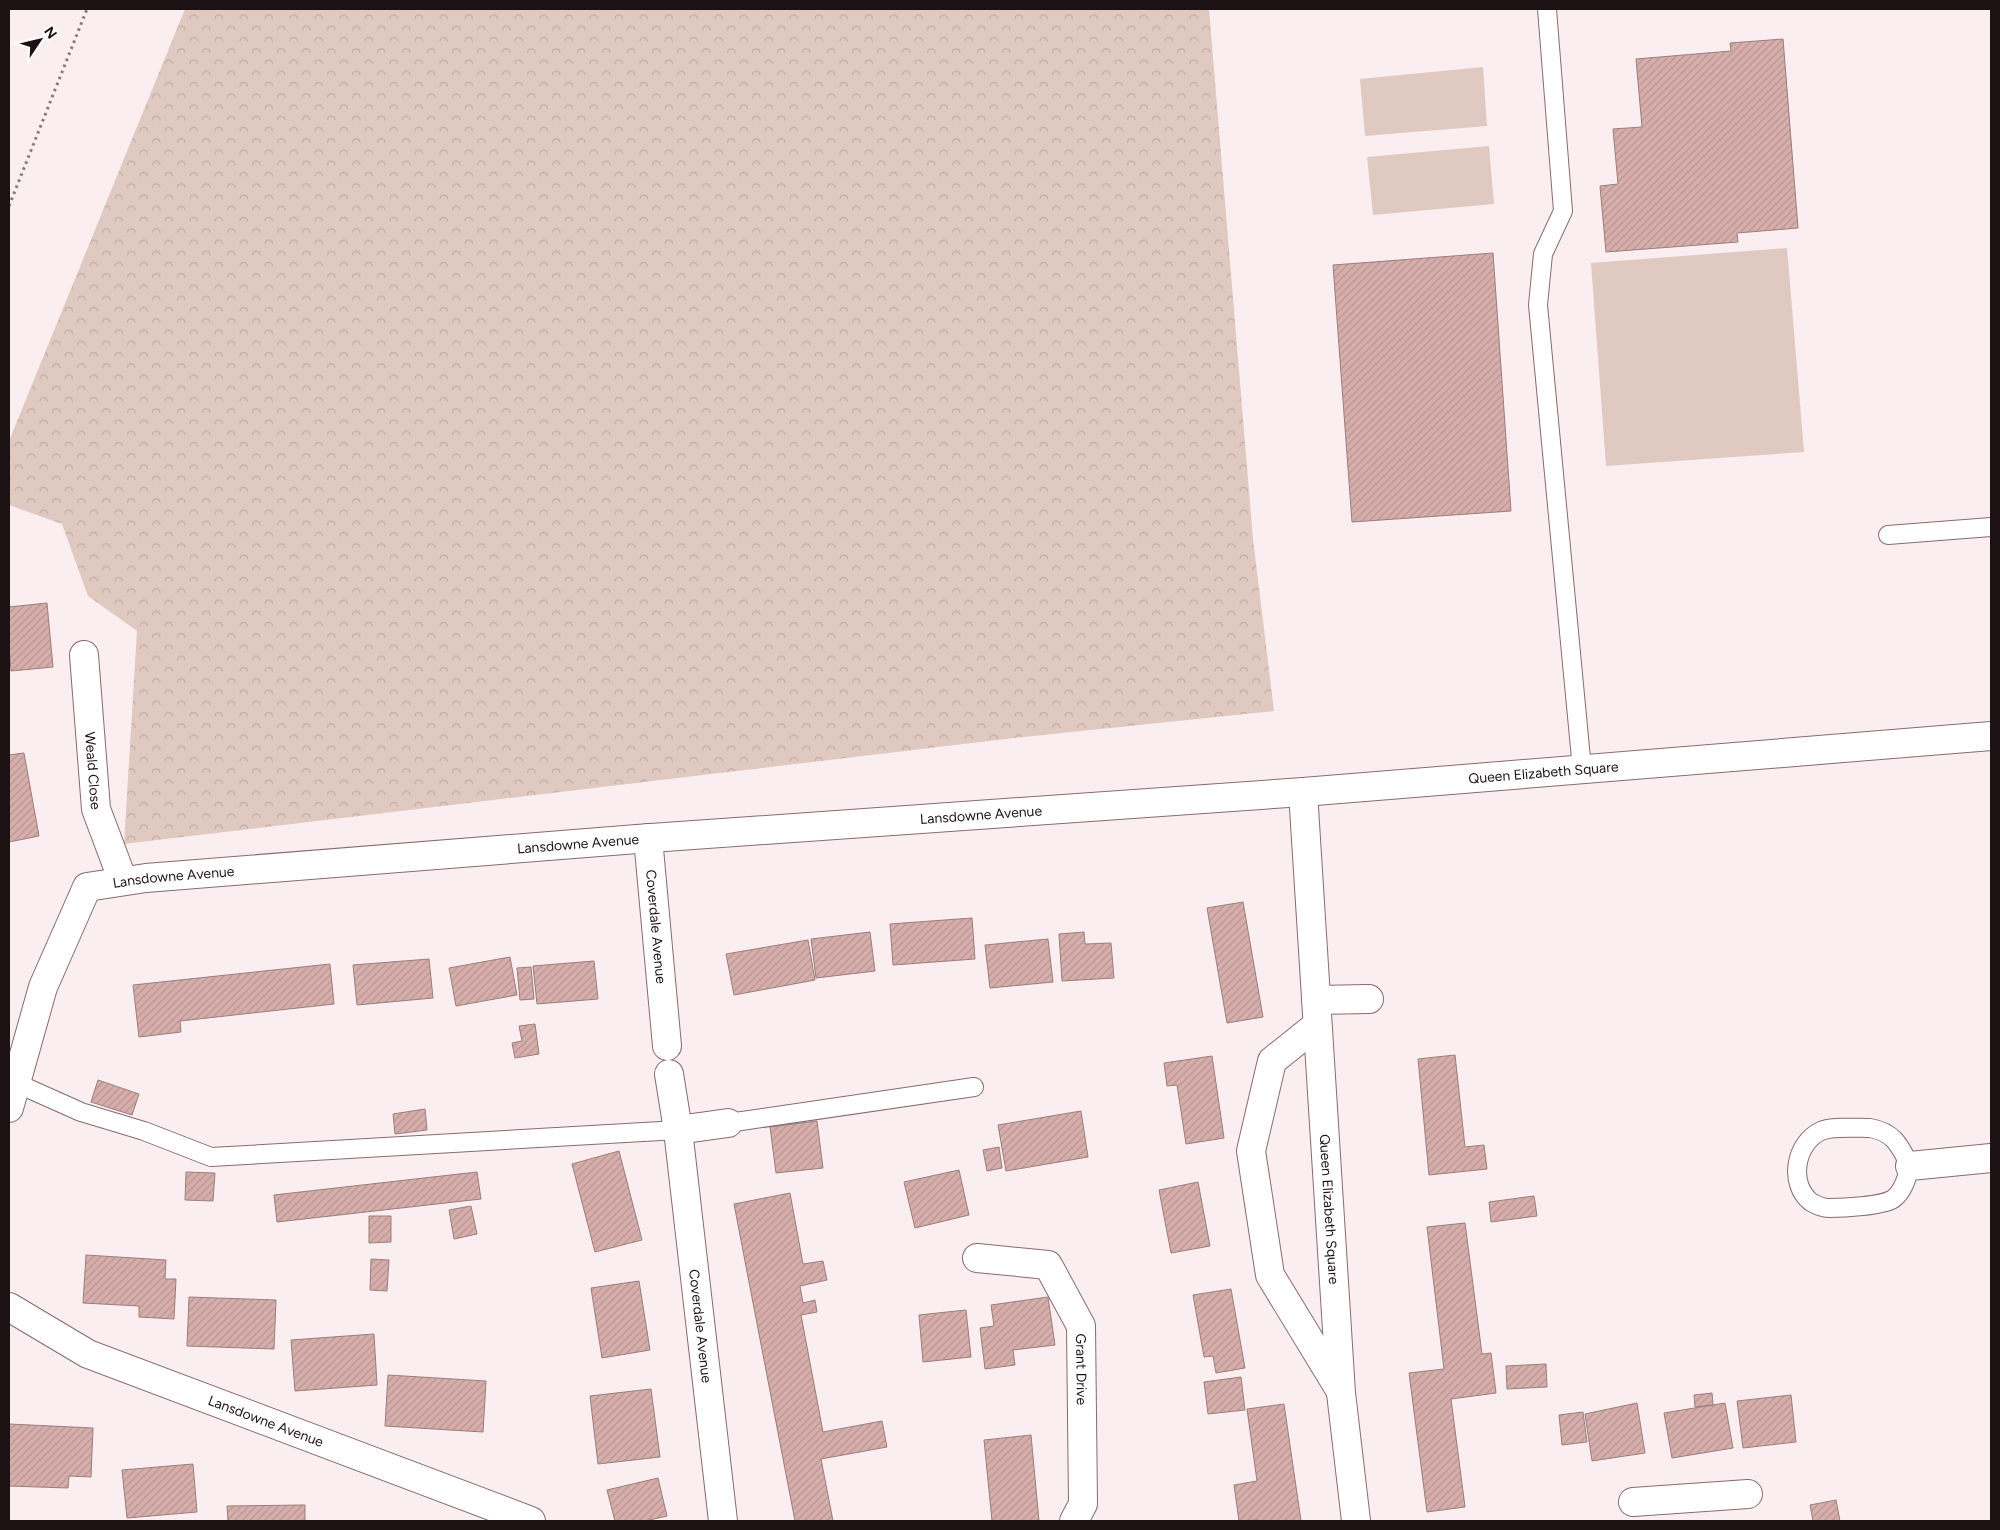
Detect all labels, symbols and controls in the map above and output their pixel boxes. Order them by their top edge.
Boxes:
north arrow [15,15,65,65]
text: N [40,24,60,42]
street label: Weald Close [82,731,105,811]
street label: Queen Elizabeth Square [1468,758,1619,787]
street label: Lansdowne Avenue [919,802,1043,828]
street label: Lansdowne Avenue [516,830,640,857]
street label: Lansdowne Avenue [111,862,235,891]
street label: Coverdale Avenue [642,869,670,985]
street label: Queen Elizabeth Square [1316,1134,1343,1285]
street label: Coverdale Avenue [686,1268,716,1384]
street label: Grant Drive [1073,1333,1090,1405]
street label: Lansdowne Avenue [206,1392,326,1451]

